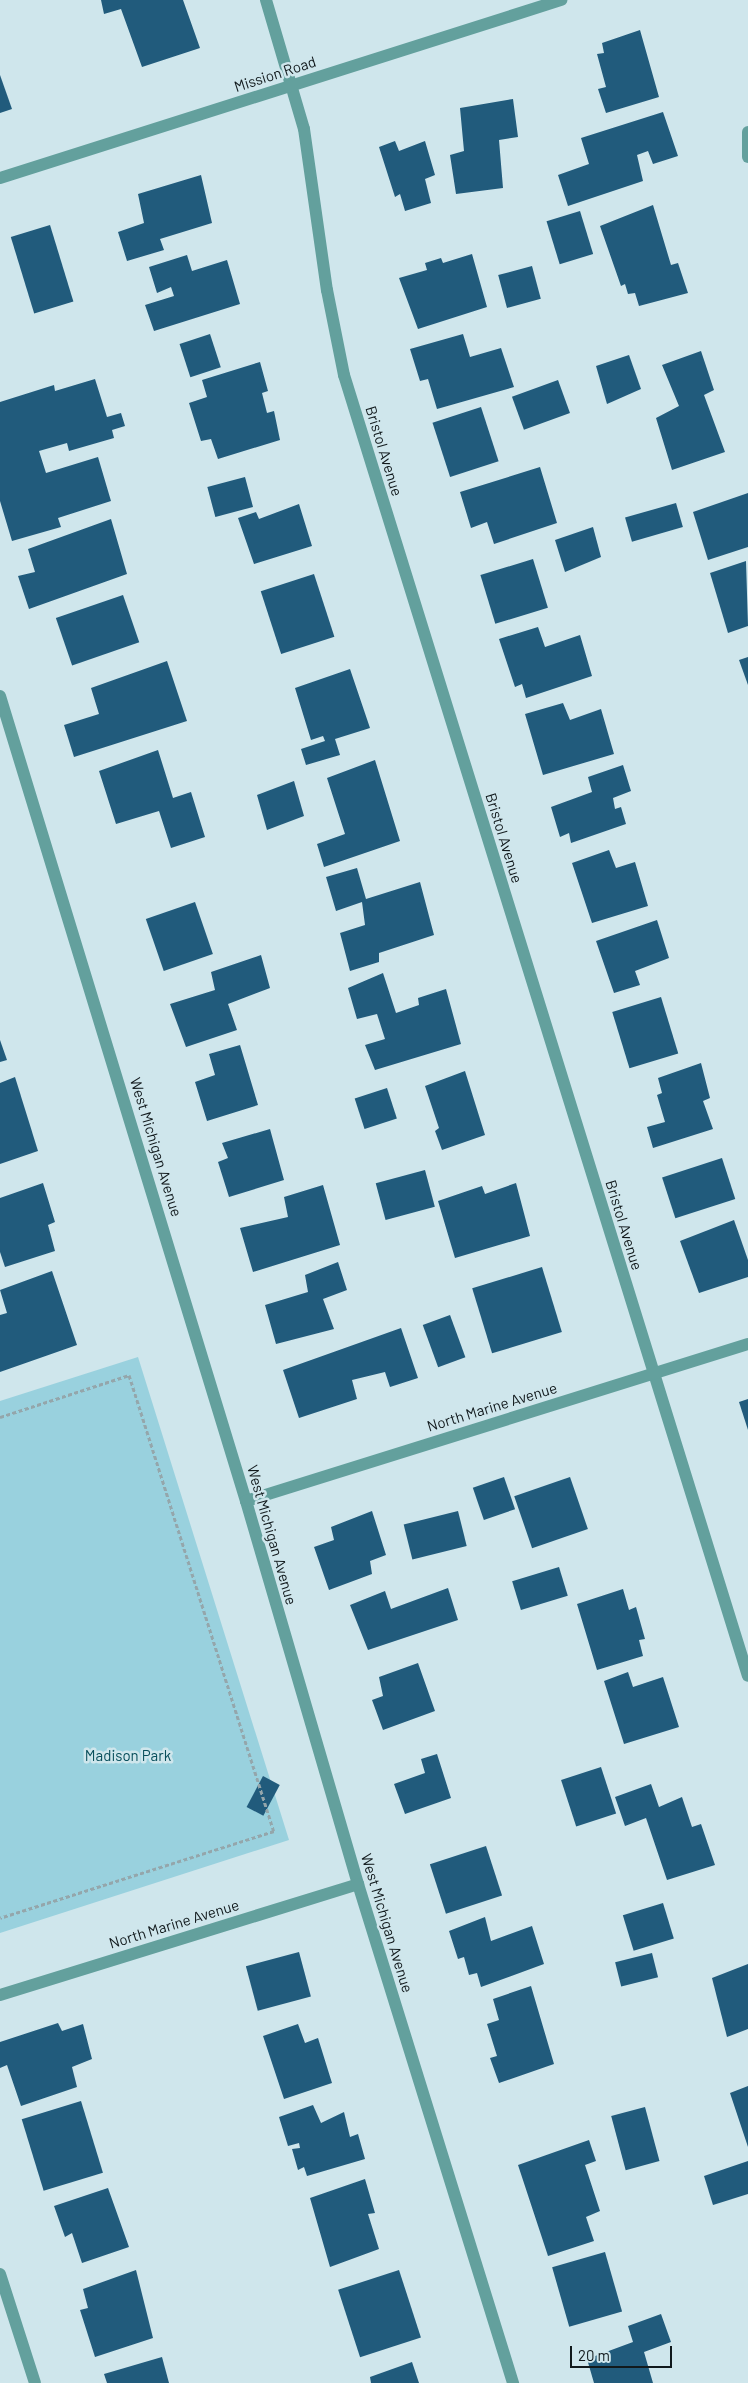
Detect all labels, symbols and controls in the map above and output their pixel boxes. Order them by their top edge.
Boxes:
street label: Mission Road [232,52,318,96]
street label: Bristol Avenue [362,404,406,498]
street label: Bristol Avenue [482,791,526,885]
street label: West Michigan Avenue [126,1075,186,1219]
street label: Bristol Avenue [602,1178,646,1272]
street label: North Marine Avenue [425,1379,559,1435]
street label: West Michigan Avenue [243,1463,301,1607]
park label: Madison Park [85,1747,171,1765]
street label: West Michigan Avenue [357,1851,417,1995]
street label: North Marine Avenue [107,1896,241,1952]
scale bar [573,2336,676,2368]
text: 20 m [578,2346,610,2364]

